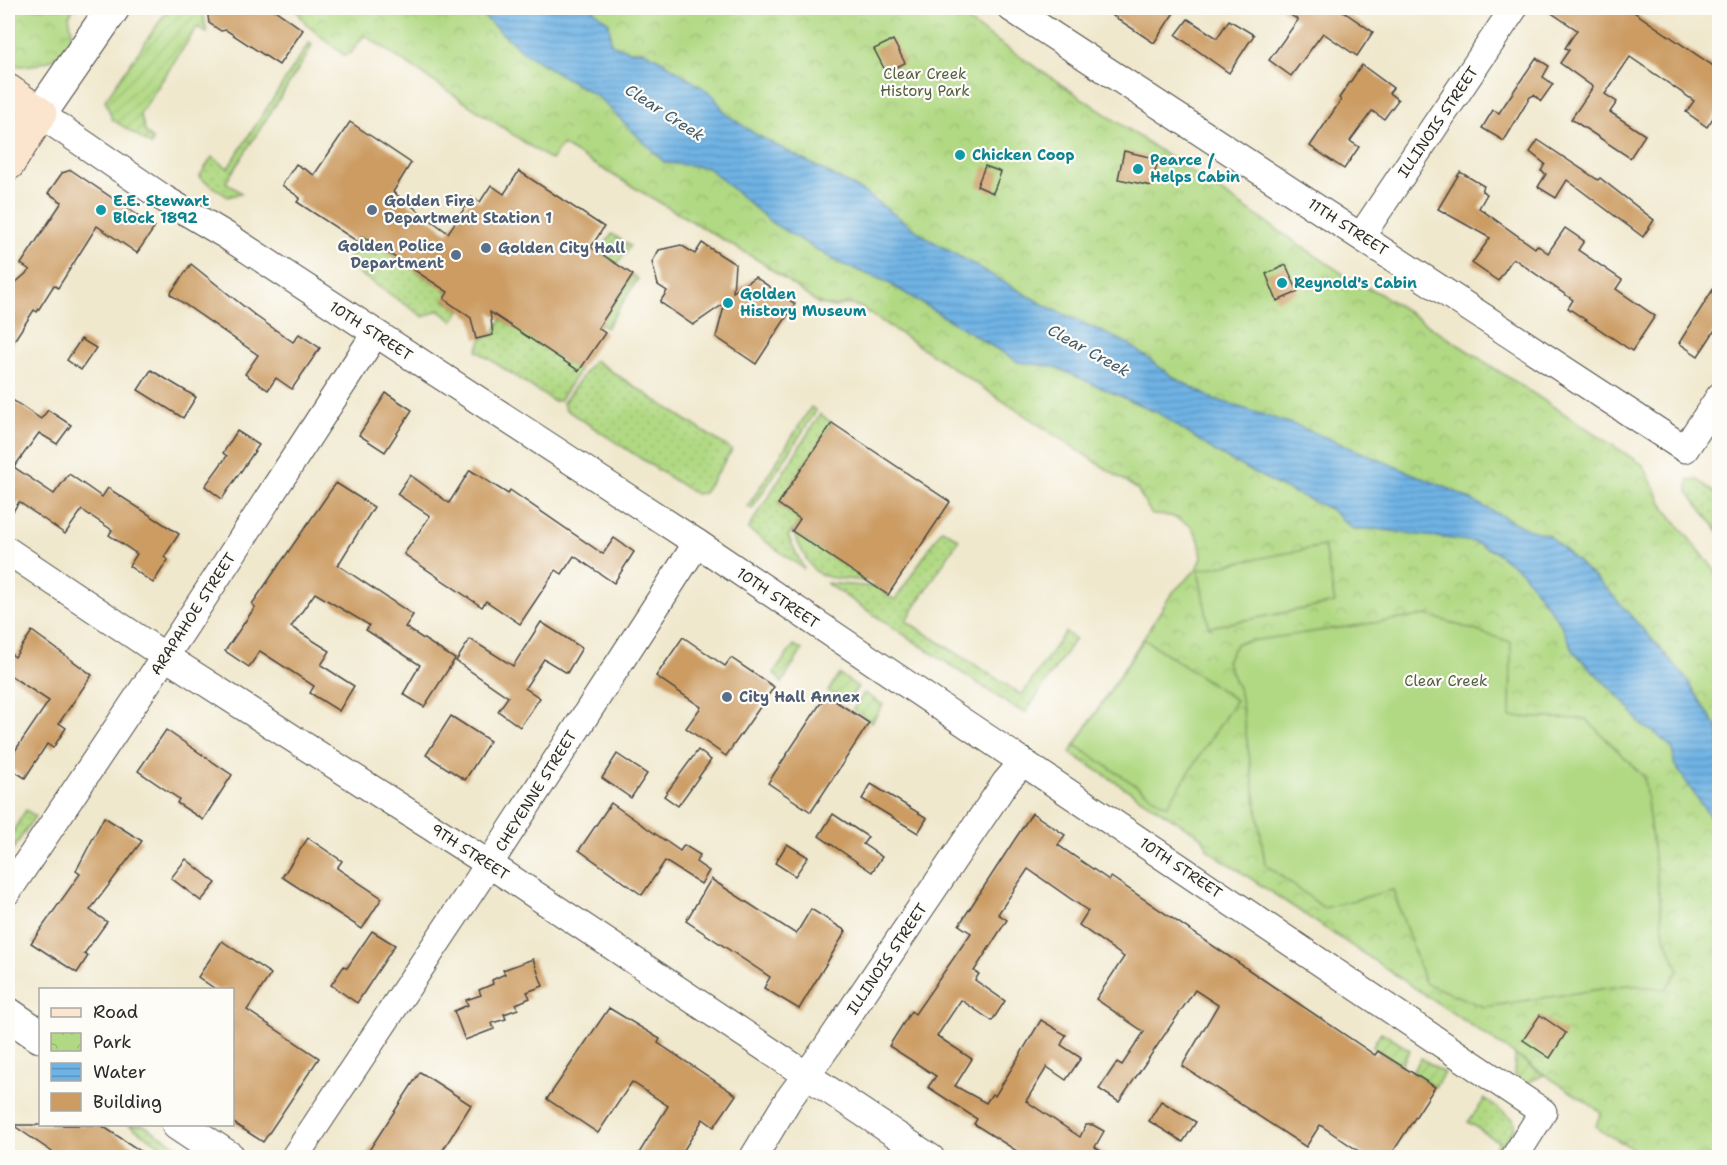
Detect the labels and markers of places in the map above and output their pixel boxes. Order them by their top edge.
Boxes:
place label: Chicken Coop [972,145,1074,165]
marker: Chicken Coop [953,148,967,162]
place label: Pearce / Helps Cabin [1150,150,1240,187]
marker: Pearce / Helps Cabin [1131,162,1145,176]
place label: E.E. Stewart Block 1892 [113,191,209,228]
place label: Golden Fire Department Station 1 [384,191,552,228]
marker: E.E. Stewart Block 1892 [94,203,108,217]
marker: Golden Fire Department Station 1 [365,203,379,217]
place label: Golden Police Department [338,236,444,273]
place label: Golden City Hall [498,238,625,258]
marker: Golden City Hall [479,241,493,255]
marker: Golden Police Department [449,248,463,262]
place label: Reynold's Cabin [1294,273,1417,293]
marker: Reynold's Cabin [1275,276,1289,290]
place label: Golden History Museum [740,284,867,321]
marker: Golden History Museum [721,296,735,310]
place label: City Hall Annex [739,687,860,707]
marker: City Hall Annex [720,690,734,704]

